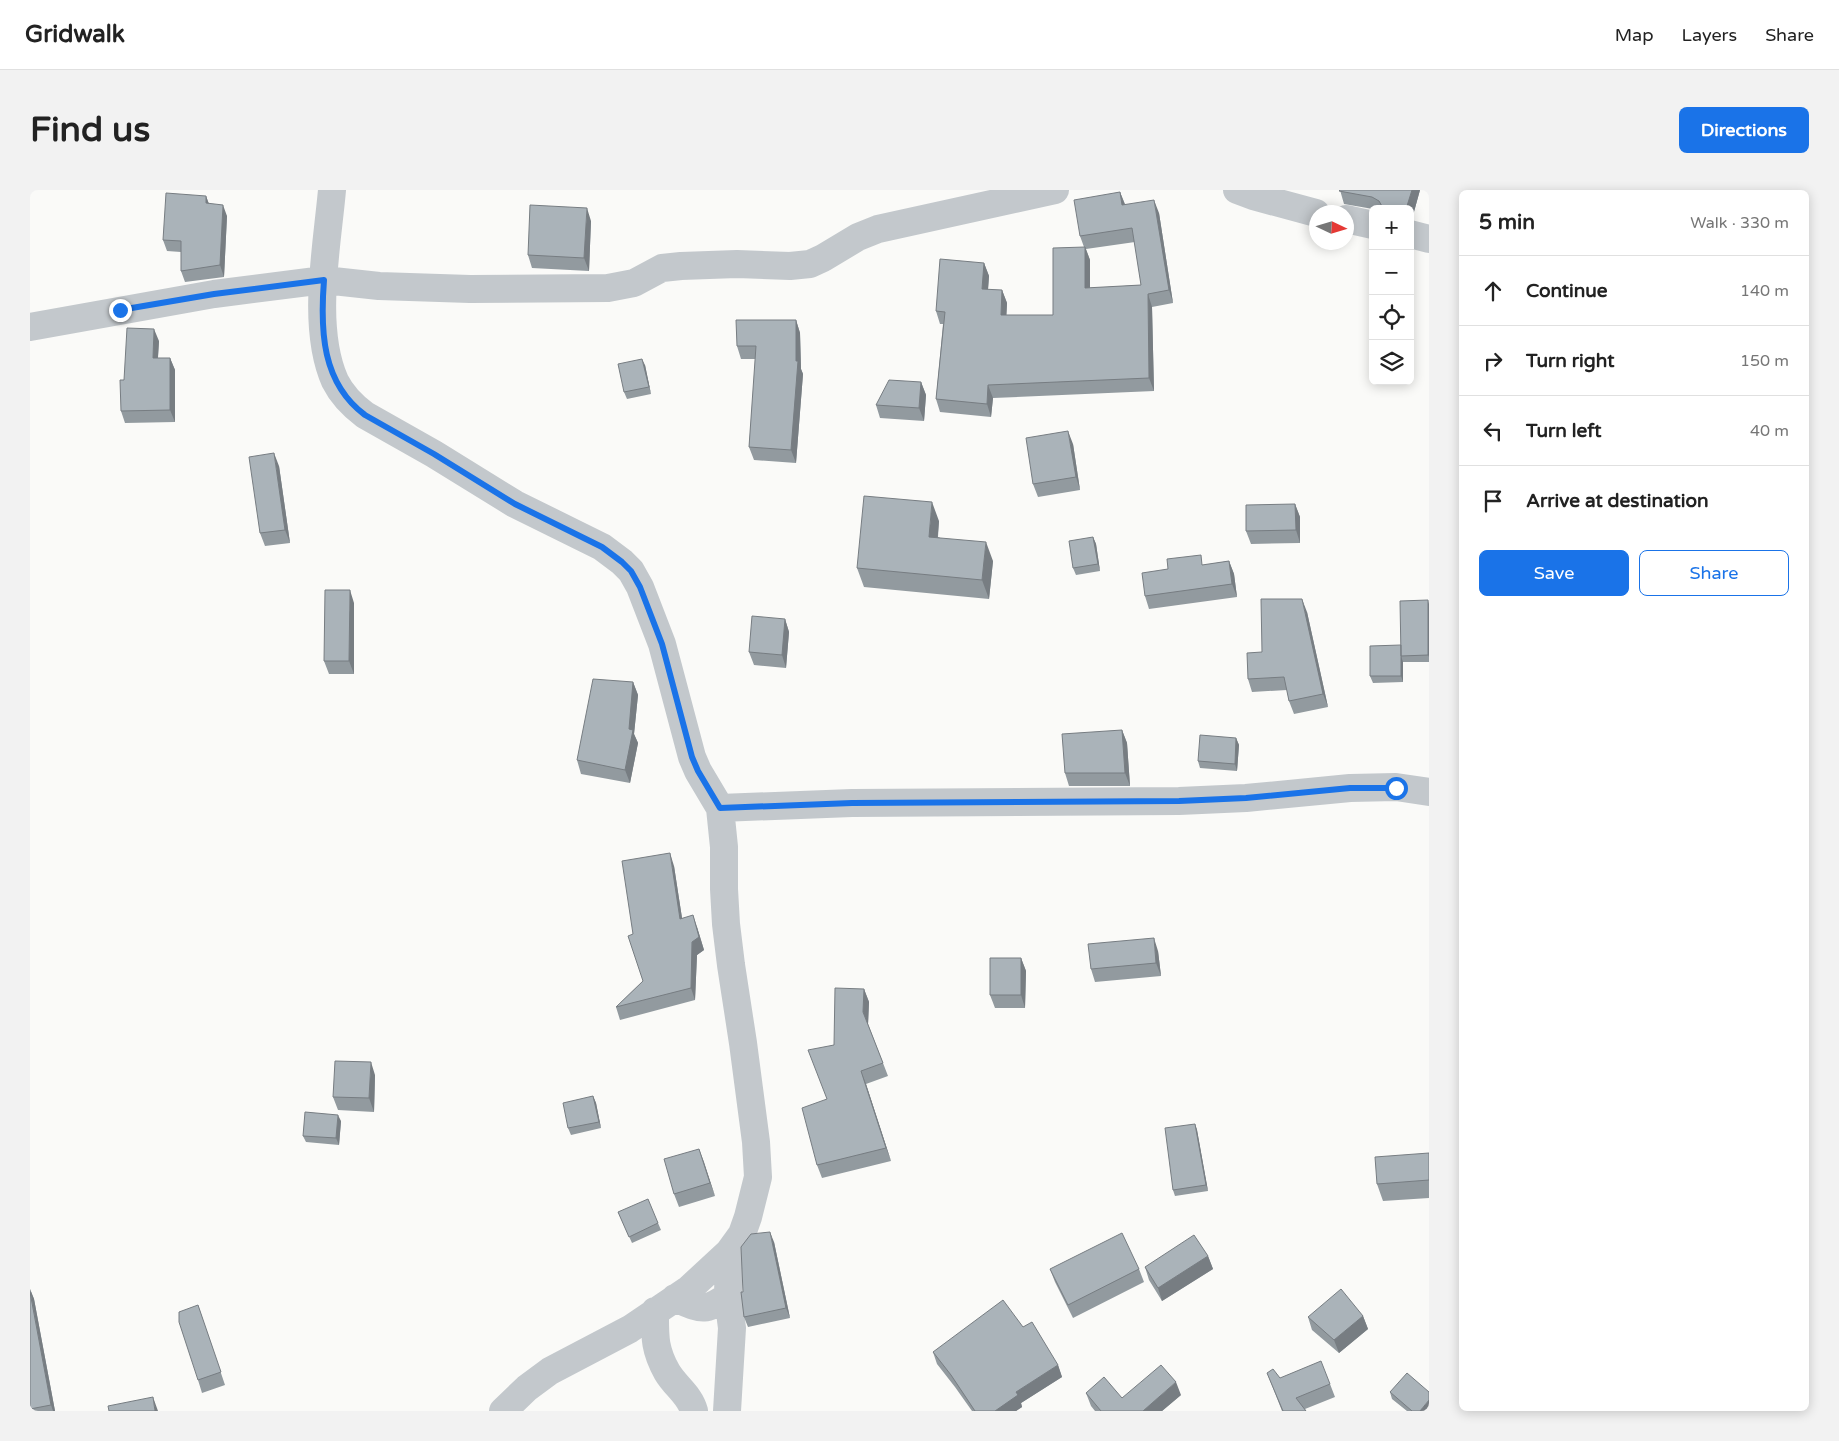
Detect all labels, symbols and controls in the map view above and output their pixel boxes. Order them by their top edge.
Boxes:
text: Gridwalk [25,20,125,49]
text: Map [1615,24,1654,46]
text: Layers [1682,24,1737,46]
text: Share [1765,24,1814,46]
button: Directions [1679,107,1809,153]
text: Find us [30,109,150,151]
north arrow [1309,205,1354,250]
map controls [1369,205,1414,385]
button: + [1369,205,1414,250]
text: 5 min [1479,210,1535,235]
text: Walk · 330 m [1690,213,1789,233]
button: − [1369,250,1414,295]
icon: ahead [1479,277,1507,305]
text: Continue [1526,280,1608,302]
text: 140 m [1740,281,1789,301]
button: locate [1369,295,1414,340]
route end [109,299,132,322]
button: layers [1369,340,1414,385]
icon: right [1479,347,1507,375]
text: Turn right [1526,350,1614,372]
text: 150 m [1740,351,1789,371]
icon: left [1479,417,1507,445]
text: Turn left [1526,420,1602,442]
text: 40 m [1750,421,1789,441]
icon: arrive [1479,487,1507,515]
text: Arrive at destination [1526,490,1709,512]
button: Save [1479,550,1629,596]
button: Share [1639,550,1789,596]
route start [1385,777,1408,800]

